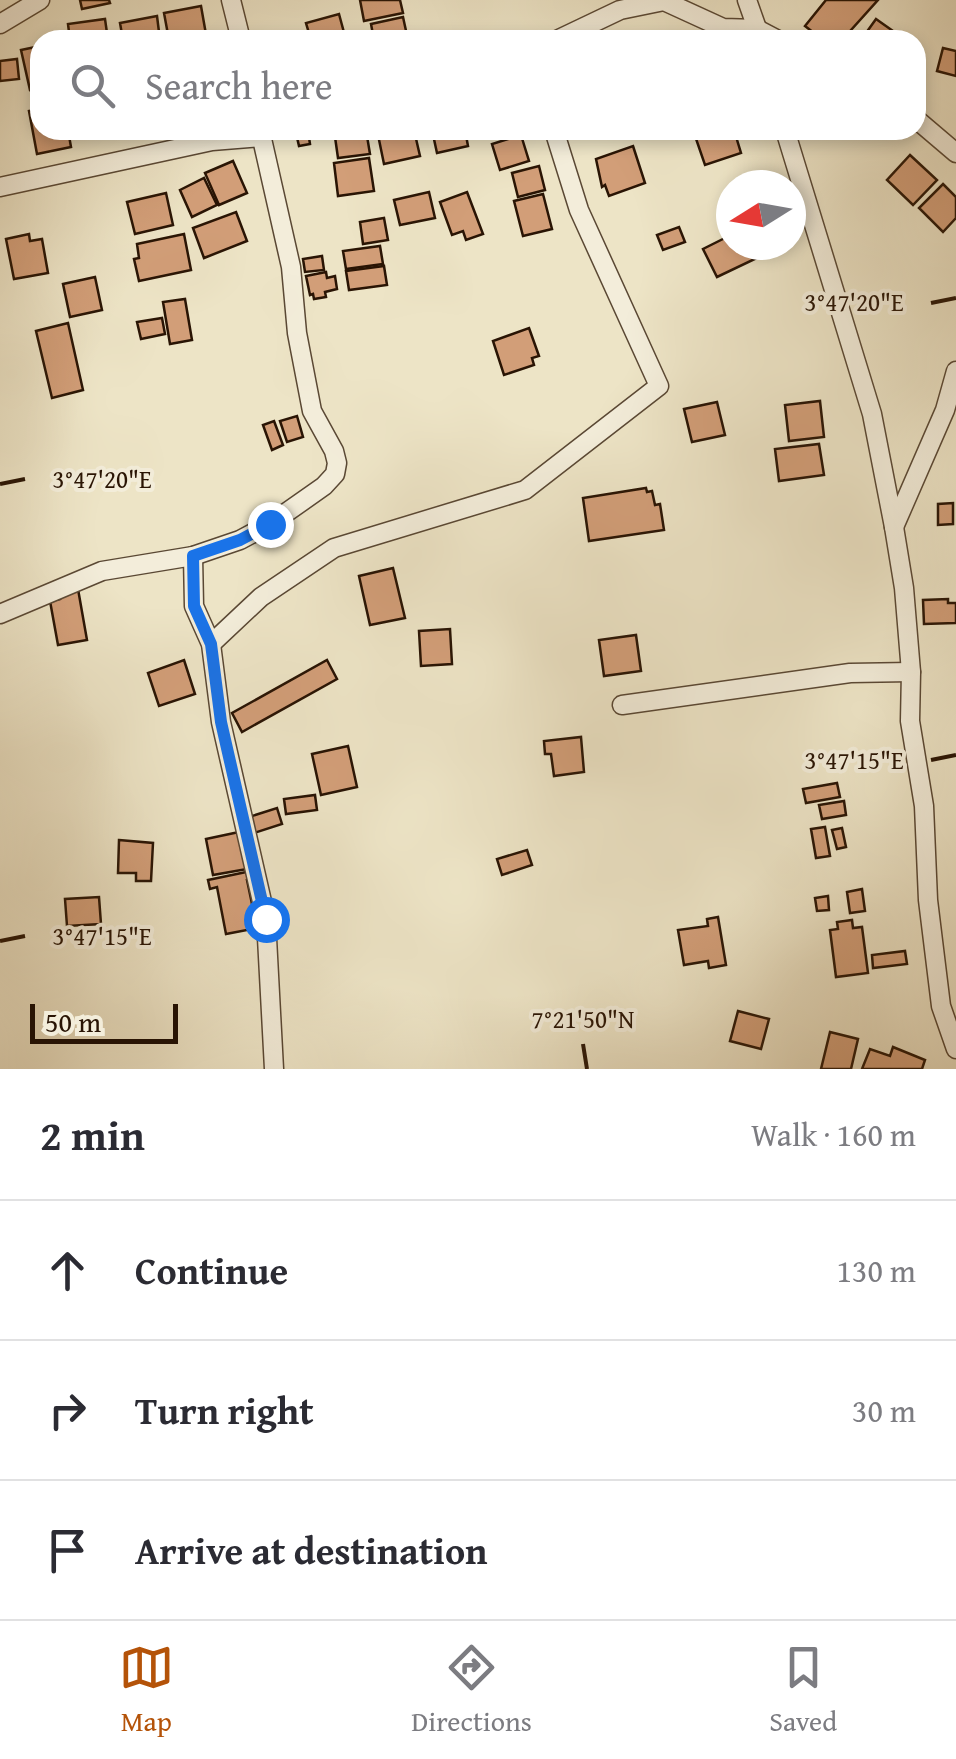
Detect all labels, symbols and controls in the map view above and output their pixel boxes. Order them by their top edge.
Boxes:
search box [30,30,926,140]
text: Search here [145,57,333,113]
icon: search [65,58,120,113]
north arrow [716,170,806,260]
text: 3°47'20"E [804,284,904,320]
text: 3°47'20"E [52,461,152,497]
route end [248,502,294,548]
text: 3°47'15"E [804,742,904,778]
route start [244,897,290,943]
text: 3°47'15"E [52,918,152,954]
scale bar [30,999,178,1044]
text: 50 m [45,1001,101,1042]
text: 7°21'50"N [532,1001,634,1037]
text: 2 min [40,1104,145,1165]
text: Walk · 160 m [751,1111,916,1158]
text: Continue [135,1242,288,1298]
icon: ahead [40,1243,95,1298]
text: 130 m [837,1247,916,1294]
text: Turn right [135,1382,314,1438]
icon: right [40,1383,95,1438]
text: 30 m [852,1387,916,1434]
text: Arrive at destination [135,1522,488,1578]
icon: arrive [40,1523,95,1578]
tab: Map [119,1640,174,1741]
tab: Directions [411,1640,532,1741]
tab: Saved [769,1640,837,1741]

